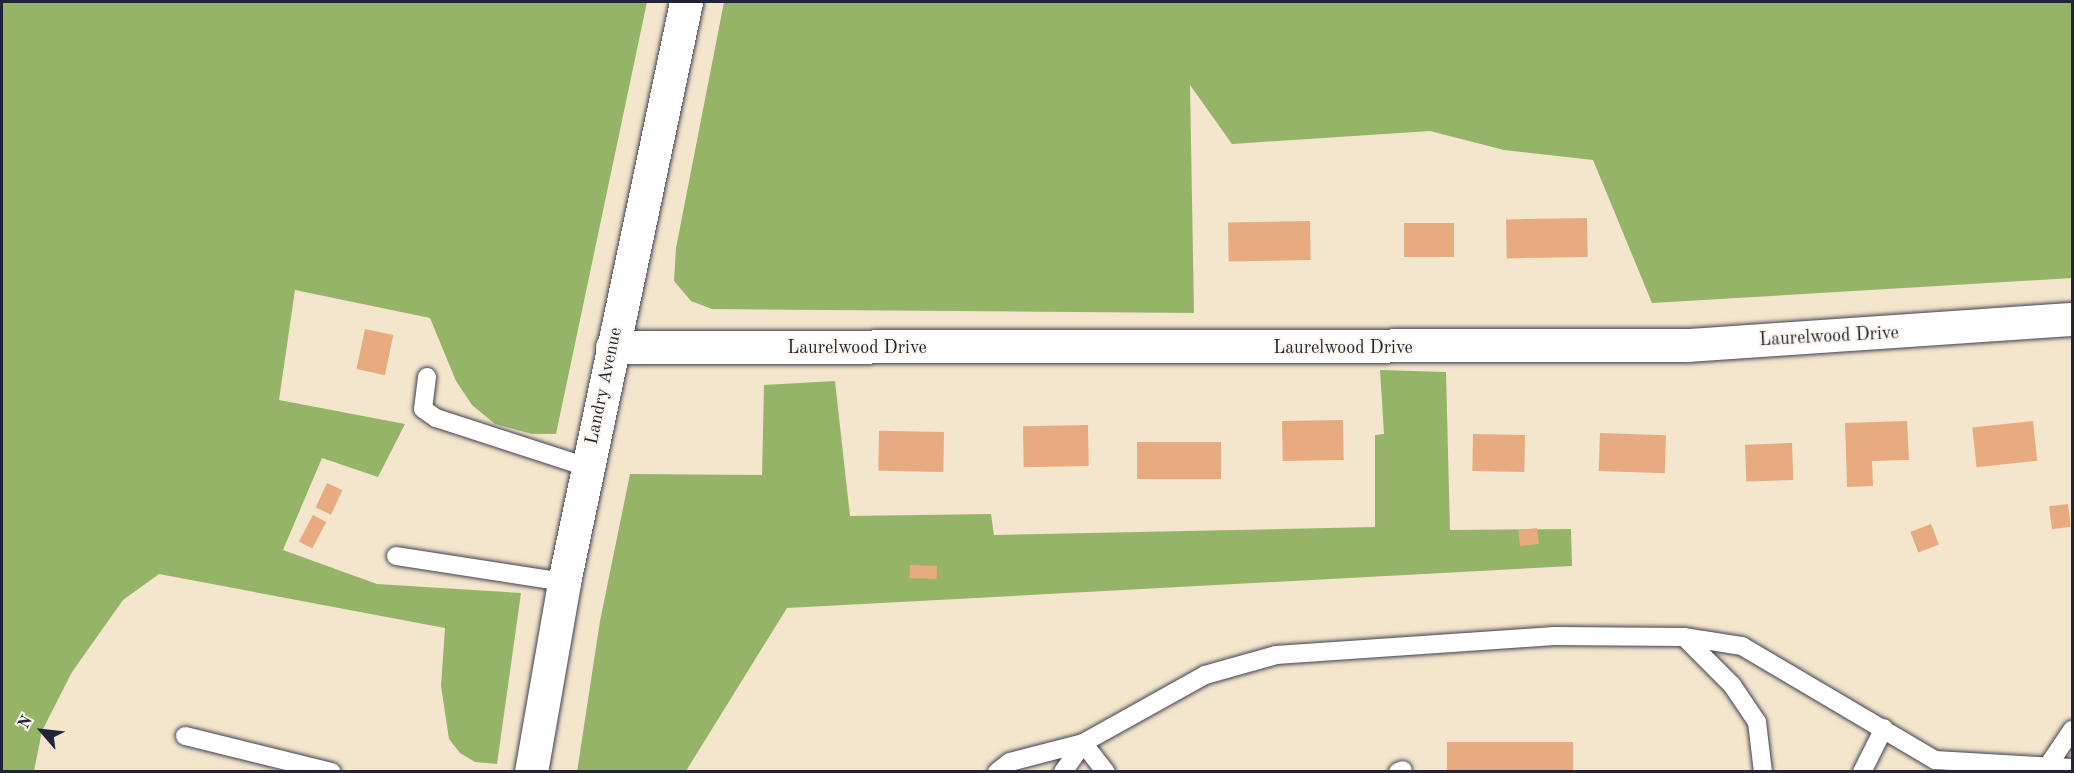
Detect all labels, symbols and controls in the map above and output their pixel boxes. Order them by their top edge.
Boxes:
street label: Laurelwood Drive [1759,323,1899,351]
street label: Landry Avenue [581,325,627,447]
street label: Laurelwood Drive [787,337,927,359]
street label: Laurelwood Drive [1273,337,1413,359]
north arrow [12,701,72,761]
text: N [16,713,36,732]

